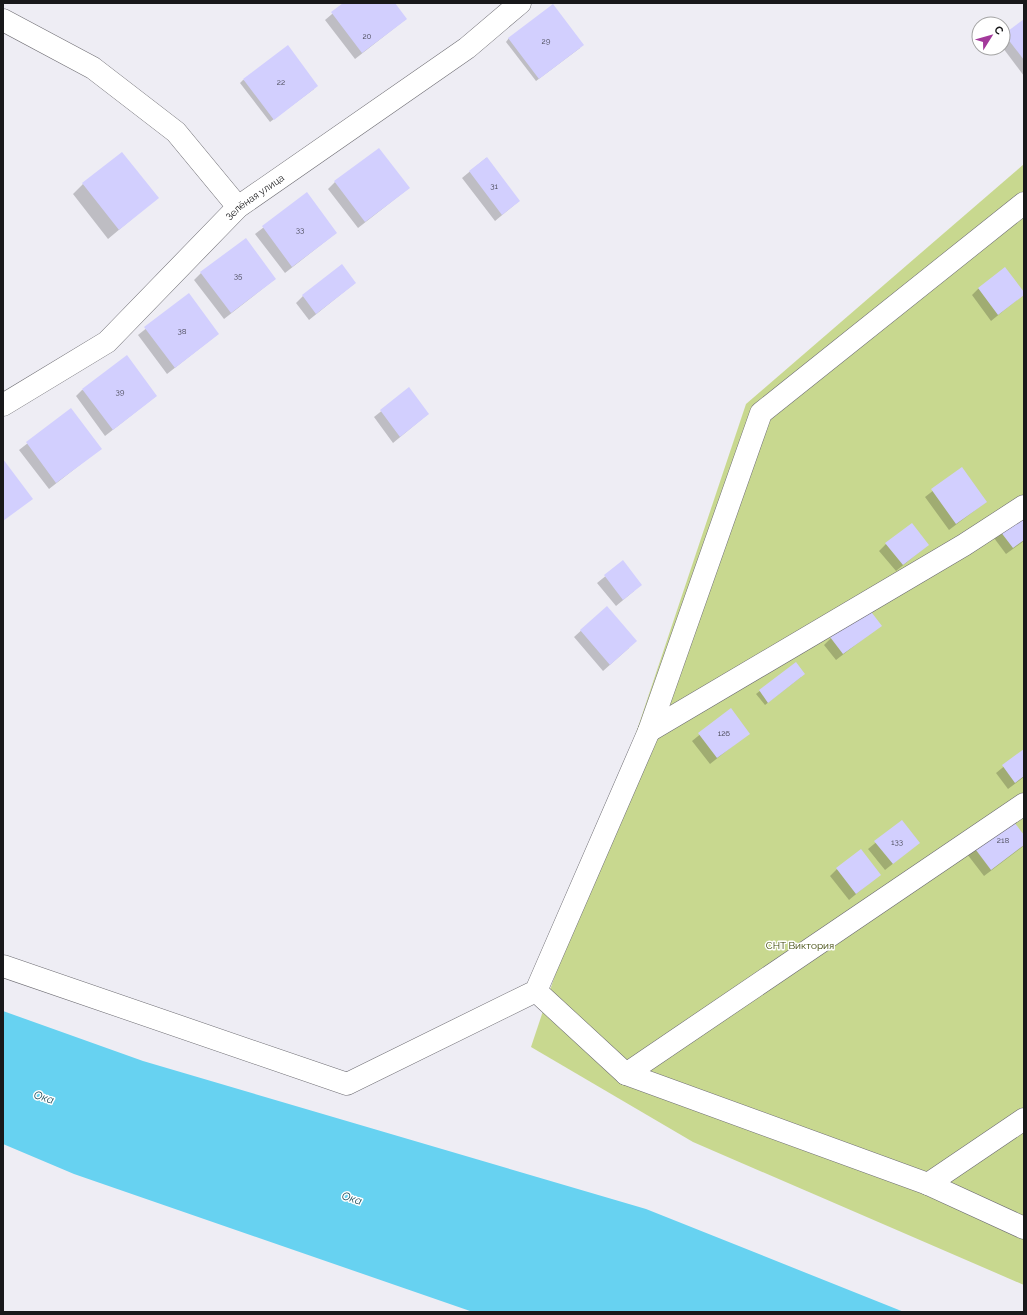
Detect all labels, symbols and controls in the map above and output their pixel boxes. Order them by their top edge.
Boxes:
north arrow [971,16,1011,56]
text: С [991,23,1006,38]
house number: 20 [362,31,372,41]
house number: 29 [542,36,551,46]
house number: 22 [277,77,285,87]
street label: Зелёная улица [223,172,286,222]
house number: 31 [490,181,498,191]
house number: 33 [296,225,304,235]
house number: 35 [234,271,243,281]
house number: 38 [177,326,187,336]
house number: 39 [116,387,125,397]
house number: 126 [718,728,730,738]
house number: 218 [997,835,1009,845]
house number: 133 [891,837,903,847]
park label: СНТ Виктория [766,940,834,951]
water label: Ока [32,1088,56,1107]
water label: Ока [340,1189,364,1208]

